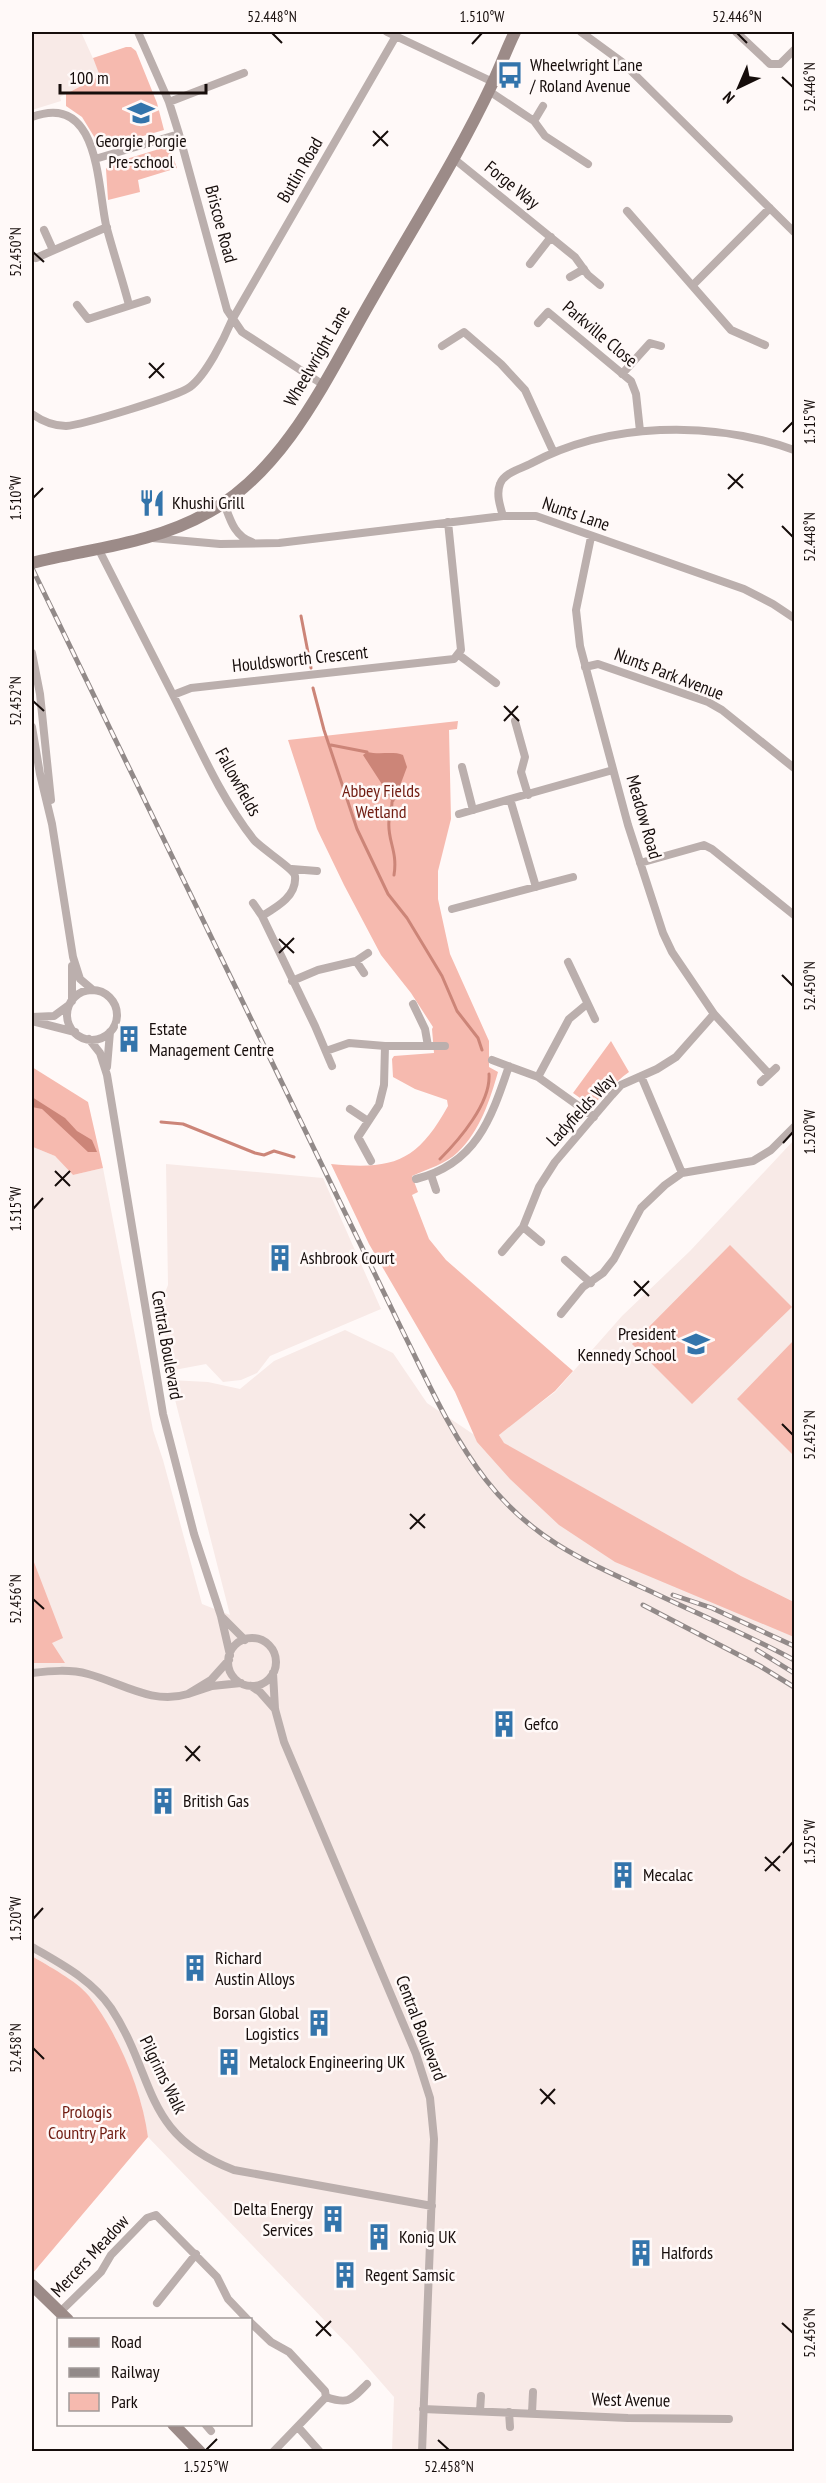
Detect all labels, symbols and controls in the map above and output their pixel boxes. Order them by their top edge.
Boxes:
text: 52.448°N [247,7,297,26]
text: 1.510°W [460,7,504,26]
text: 52.446°N [712,7,762,26]
place label: Wheelwright Lane / Roland Avenue [529,53,643,97]
scale bar [60,57,206,95]
north arrow [709,57,769,117]
bus stop icon: Wheelwright Lane / Roland Avenue [495,60,525,90]
text: 52.446°N [800,62,819,112]
text: 100 m [69,66,109,89]
text: N [719,88,739,108]
school or university icon: Georgie Porgie Pre-school [126,98,156,128]
place label: Georgie Porgie Pre-school [95,129,187,173]
street label: Butlin Road [272,133,327,207]
street label: Forge Way [480,155,545,214]
street label: Briscoe Road [200,183,243,265]
text: 52.450°N [6,227,25,277]
street label: Parkville Close [558,296,643,372]
street label: Wheelwright Lane [278,301,355,410]
text: 1.515°W [800,400,819,444]
text: 1.510°W [6,476,25,520]
restaurant icon: Khushi Grill [137,488,167,518]
place label: Khushi Grill [172,491,245,514]
street label: Nunts Lane [539,491,613,536]
text: 52.448°N [800,512,819,562]
street label: Houldsworth Crescent [231,640,369,677]
street label: Nunts Park Avenue [611,642,727,705]
text: 52.452°N [6,676,25,726]
street label: Fallowfields [210,744,267,820]
street label: Meadow Road [622,772,667,862]
park label: Abbey Fields Wetland [342,779,420,823]
text: 52.450°N [800,961,819,1011]
place label: Estate Management Centre [149,1017,274,1061]
building icon: Estate Management Centre [114,1024,144,1054]
street label: Ladyfields Way [541,1068,620,1151]
text: 1.520°W [800,1110,819,1154]
text: 1.515°W [6,1187,25,1231]
building icon: Ashbrook Court [265,1243,295,1273]
place label: Ashbrook Court [300,1246,395,1269]
street label: Central Boulevard [147,1289,188,1401]
place label: President Kennedy School [578,1322,677,1366]
school or university icon: President Kennedy School [681,1329,711,1359]
text: 52.452°N [800,1410,819,1460]
text: 52.456°N [6,1574,25,1624]
building icon: Gefco [489,1709,519,1739]
place label: Gefco [524,1712,559,1735]
building icon: British Gas [148,1786,178,1816]
place label: British Gas [183,1789,249,1812]
text: 1.525°W [800,1820,819,1864]
building icon: Mecalac [608,1860,638,1890]
place label: Mecalac [643,1863,694,1886]
text: 1.520°W [6,1897,25,1941]
place label: Richard Austin Alloys [215,1946,295,1990]
building icon: Richard Austin Alloys [180,1953,210,1983]
street label: Central Boulevard [391,1972,452,2084]
place label: Borsan Global Logistics [213,2001,300,2045]
building icon: Borsan Global Logistics [304,2008,334,2038]
text: 52.458°N [6,2023,25,2073]
street label: Pilgrims Walk [135,2032,192,2118]
building icon: Metalock Engineering UK [214,2047,244,2077]
place label: Metalock Engineering UK [249,2050,405,2073]
park label: Prologis Country Park [48,2100,126,2144]
place label: Delta Energy Services [233,2197,313,2241]
building icon: Delta Energy Services [318,2204,348,2234]
street label: Mercers Meadow [46,2209,134,2302]
building icon: Konig UK [364,2222,394,2252]
place label: Konig UK [399,2225,457,2248]
building icon: Halfords [626,2238,656,2268]
place label: Halfords [661,2241,713,2264]
building icon: Regent Samsic [330,2260,360,2290]
place label: Regent Samsic [365,2263,456,2286]
text: 52.456°N [800,2308,819,2358]
legend [57,2318,252,2426]
text: Road [111,2330,142,2353]
text: Railway [111,2360,160,2383]
street label: West Avenue [591,2387,671,2412]
text: Park [111,2390,138,2413]
text: 1.525°W [184,2457,228,2476]
text: 52.458°N [424,2457,474,2476]

